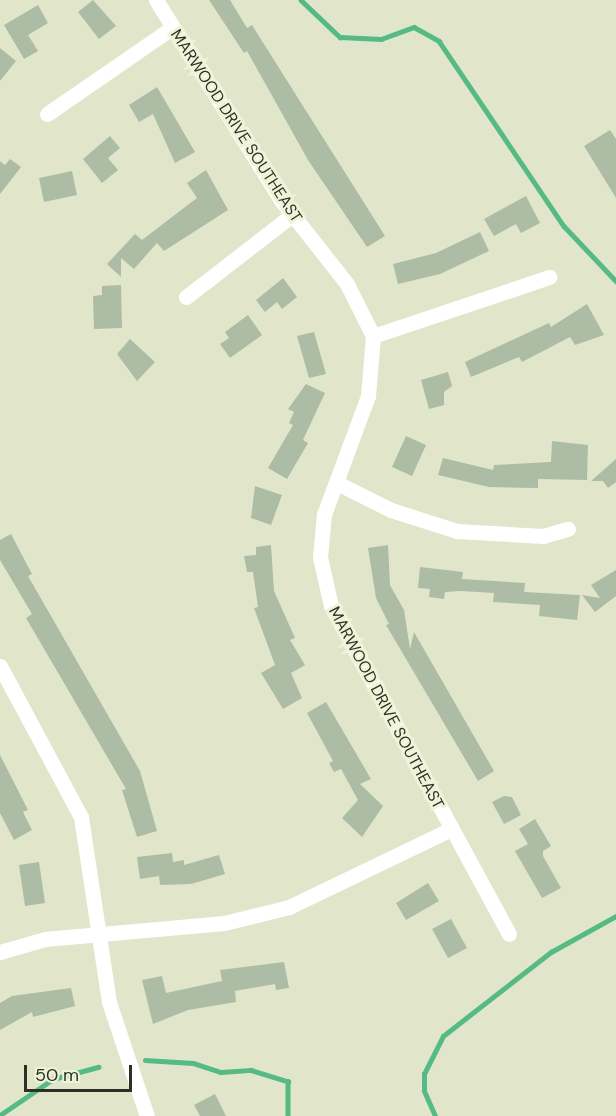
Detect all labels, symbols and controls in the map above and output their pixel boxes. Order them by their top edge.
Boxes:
street label: MARWOOD DRIVE SOUTHEAST [166,26,306,226]
street label: MARWOOD DRIVE SOUTHEAST [324,604,448,812]
scale bar [27,1053,135,1091]
text: 50 m [35,1063,79,1087]

